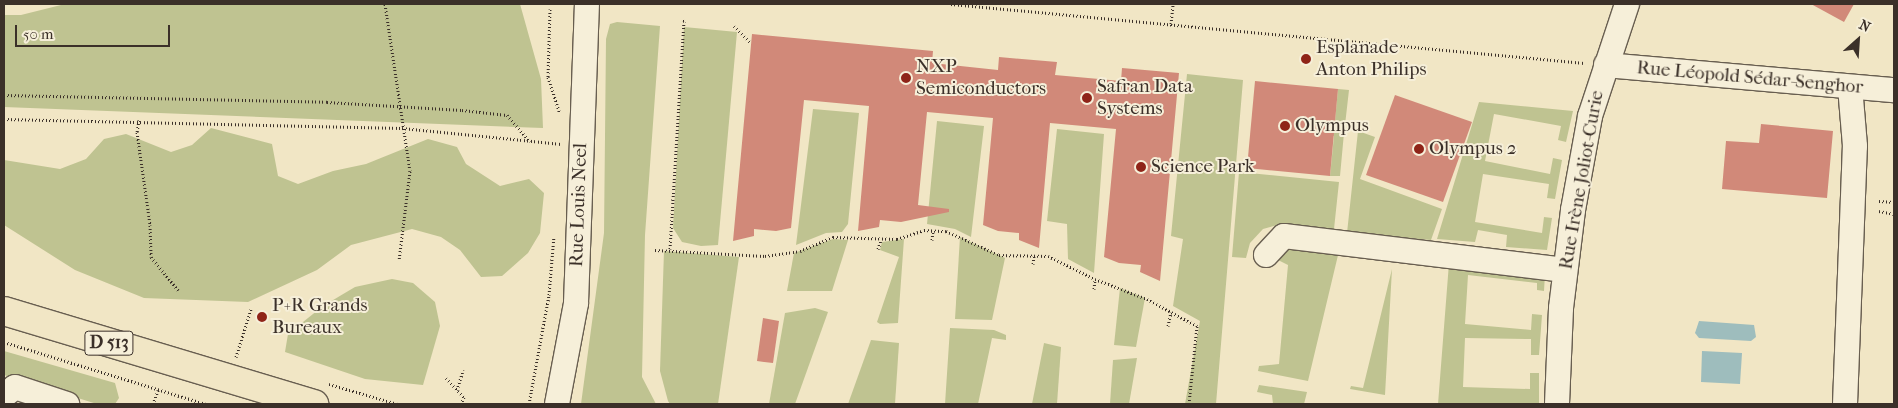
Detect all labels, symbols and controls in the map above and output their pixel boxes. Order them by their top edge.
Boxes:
scale bar [18,15,172,47]
north arrow [1833,15,1883,65]
text: N [1856,16,1873,36]
text: 50 m [23,25,53,43]
place label: Esplanade Anton Philips [1316,37,1427,81]
marker: Esplanade Anton Philips [1300,53,1312,65]
place label: NXP Semiconductors [916,56,1046,100]
street label: Rue Léopold Sédar-Senghor [1636,57,1864,99]
marker: NXP Semiconductors [900,72,912,84]
place label: Safran Data Systems [1097,76,1193,120]
street label: Rue Irène Joliot-Curie [1555,89,1609,271]
marker: Safran Data Systems [1081,92,1093,104]
place label: Olympus [1295,115,1369,137]
marker: Olympus [1279,120,1291,132]
place label: Olympus 2 [1429,138,1517,160]
street label: Rue Louis Neel [565,143,593,267]
marker: Olympus 2 [1413,143,1425,155]
place label: Science Park [1151,156,1255,178]
marker: Science Park [1135,161,1147,173]
place label: P+R Grands Bureaux [272,295,368,339]
marker: P+R Grands Bureaux [256,311,268,323]
road number: D 513 [84,328,134,358]

